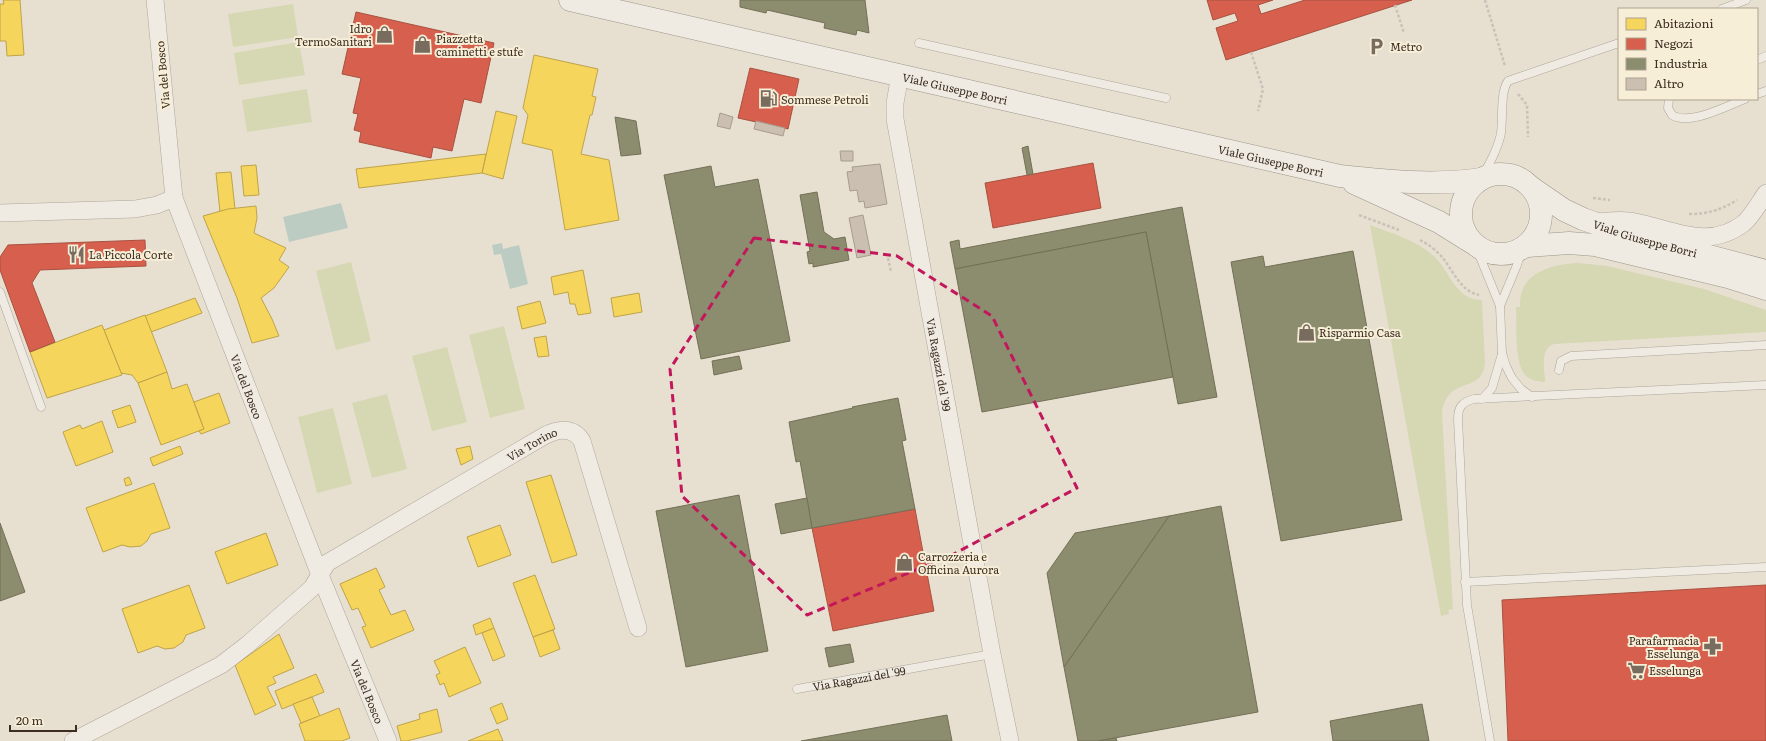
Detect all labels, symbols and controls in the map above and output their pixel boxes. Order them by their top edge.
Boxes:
legend [1618,8,1758,100]
text: Abitazioni [1654,14,1713,32]
place label: Idro TermoSanitari [295,20,372,49]
shop icon: Idro TermoSanitari [375,24,395,44]
place label: Piazzetta caminetti e stufe [436,30,523,59]
shop icon: Piazzetta caminetti e stufe [413,34,433,54]
text: Negozi [1654,34,1693,52]
parking icon: Metro [1367,36,1387,56]
place label: Metro [1390,38,1422,54]
street label: Via del Bosco [151,40,173,110]
text: Industria [1654,54,1708,72]
street label: Viale Giuseppe Borri [901,68,1010,108]
text: Altro [1654,74,1684,92]
fuel station icon: Sommese Petroli [758,89,778,109]
place label: Sommese Petroli [781,91,869,107]
street label: Viale Giuseppe Borri [1217,140,1326,180]
street label: Viale Giuseppe Borri [1591,215,1699,261]
restaurant icon: La Piccola Corte [66,244,86,264]
place label: La Piccola Corte [89,246,173,262]
street label: Via Ragazzi del '99 [923,317,956,413]
shop icon: Risparmio Casa [1296,322,1316,342]
place label: Risparmio Casa [1319,324,1401,340]
street label: Via del Bosco [227,352,267,421]
street label: Via Torino [504,423,559,464]
place label: Carrozzeria e Officina Aurora [918,548,999,577]
shop icon: Carrozzeria e Officina Aurora [895,552,915,572]
place label: Parafarmacia Esselunga [1629,632,1699,661]
pharmacy icon: Parafarmacia Esselunga [1702,636,1722,656]
street label: Via del Bosco [347,657,388,726]
supermarket icon: Esselunga [1626,660,1646,680]
street label: Via Ragazzi del '99 [811,662,907,694]
place label: Esselunga [1649,662,1701,678]
scale bar [10,707,76,733]
text: 20 m [16,711,43,729]

